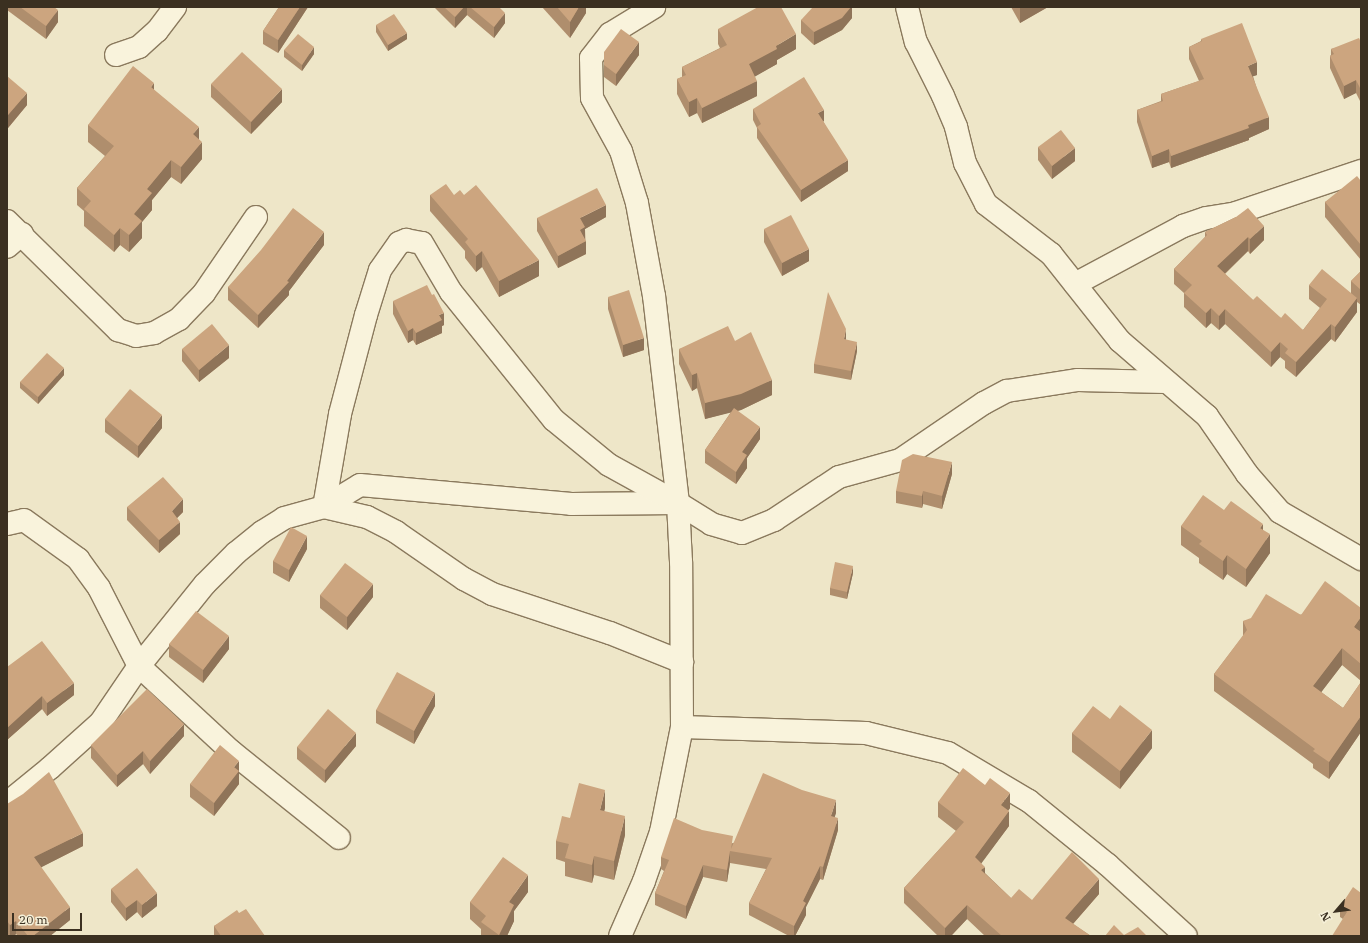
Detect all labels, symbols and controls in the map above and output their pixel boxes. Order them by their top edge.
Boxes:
north arrow [1316,891,1356,931]
scale bar [14,905,84,931]
text: N [1317,910,1334,924]
text: 20 m [19,912,48,927]

